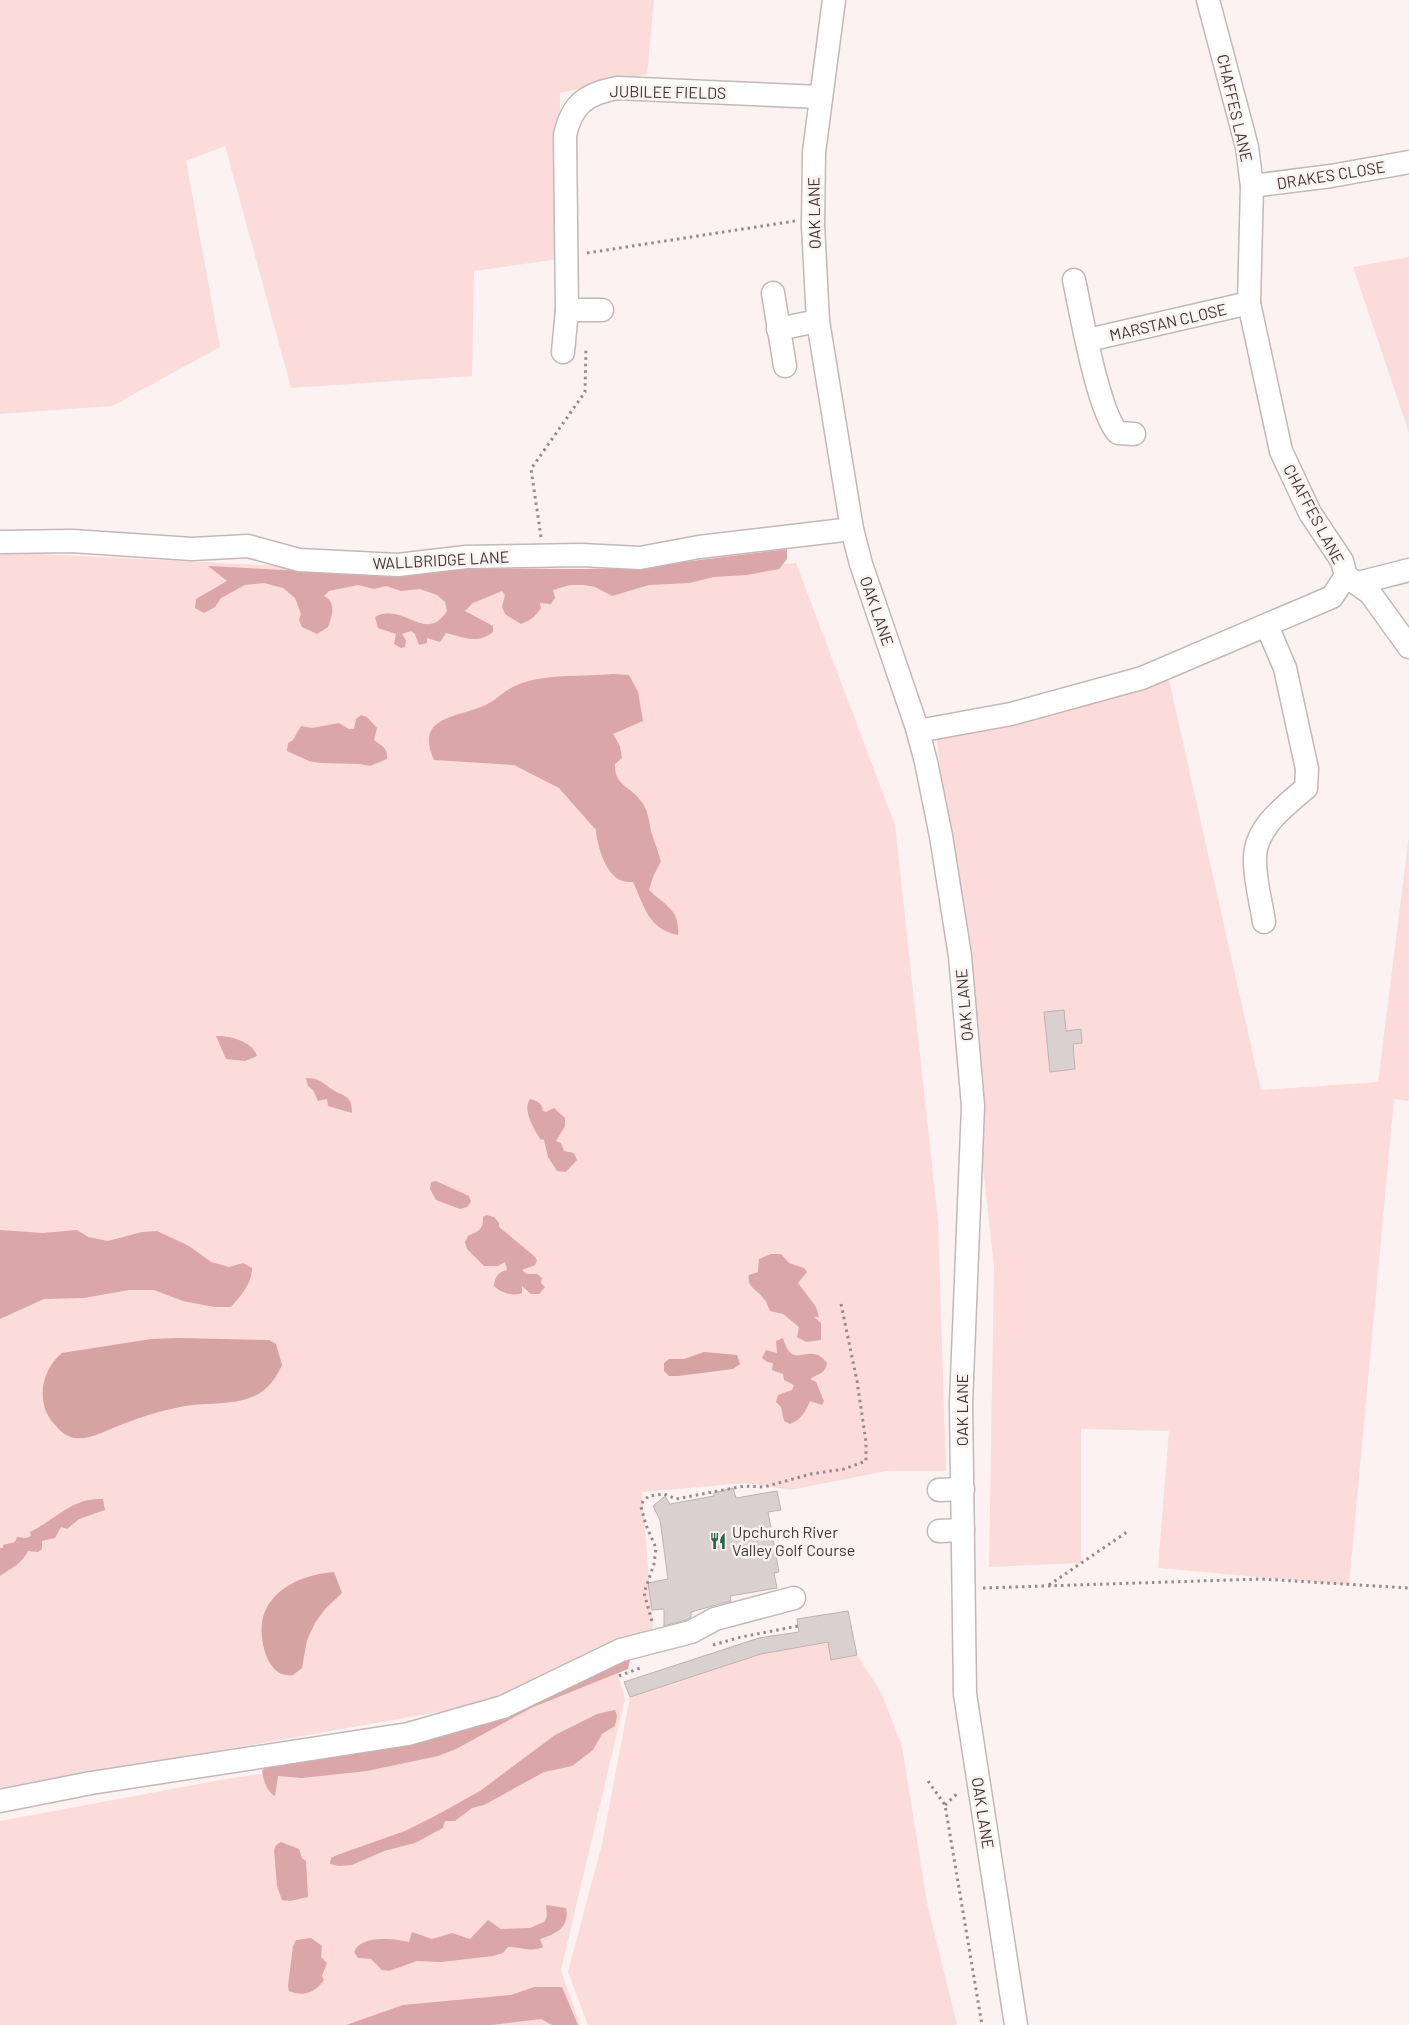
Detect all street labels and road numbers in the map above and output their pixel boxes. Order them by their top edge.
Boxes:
street label: CHAFFES LANE [1214,52,1257,164]
street label: JUBILEE FIELDS [610,81,726,102]
street label: DRAKES CLOSE [1275,157,1387,192]
street label: OAK LANE [803,177,824,249]
street label: MARSTAN CLOSE [1107,299,1228,344]
street label: CHAFFES LANE [1280,461,1349,567]
street label: WALLBRIDGE LANE [372,546,510,573]
street label: OAK LANE [857,574,898,648]
street label: OAK LANE [951,968,976,1042]
street label: OAK LANE [952,1374,971,1446]
street label: OAK LANE [968,1776,999,1850]

